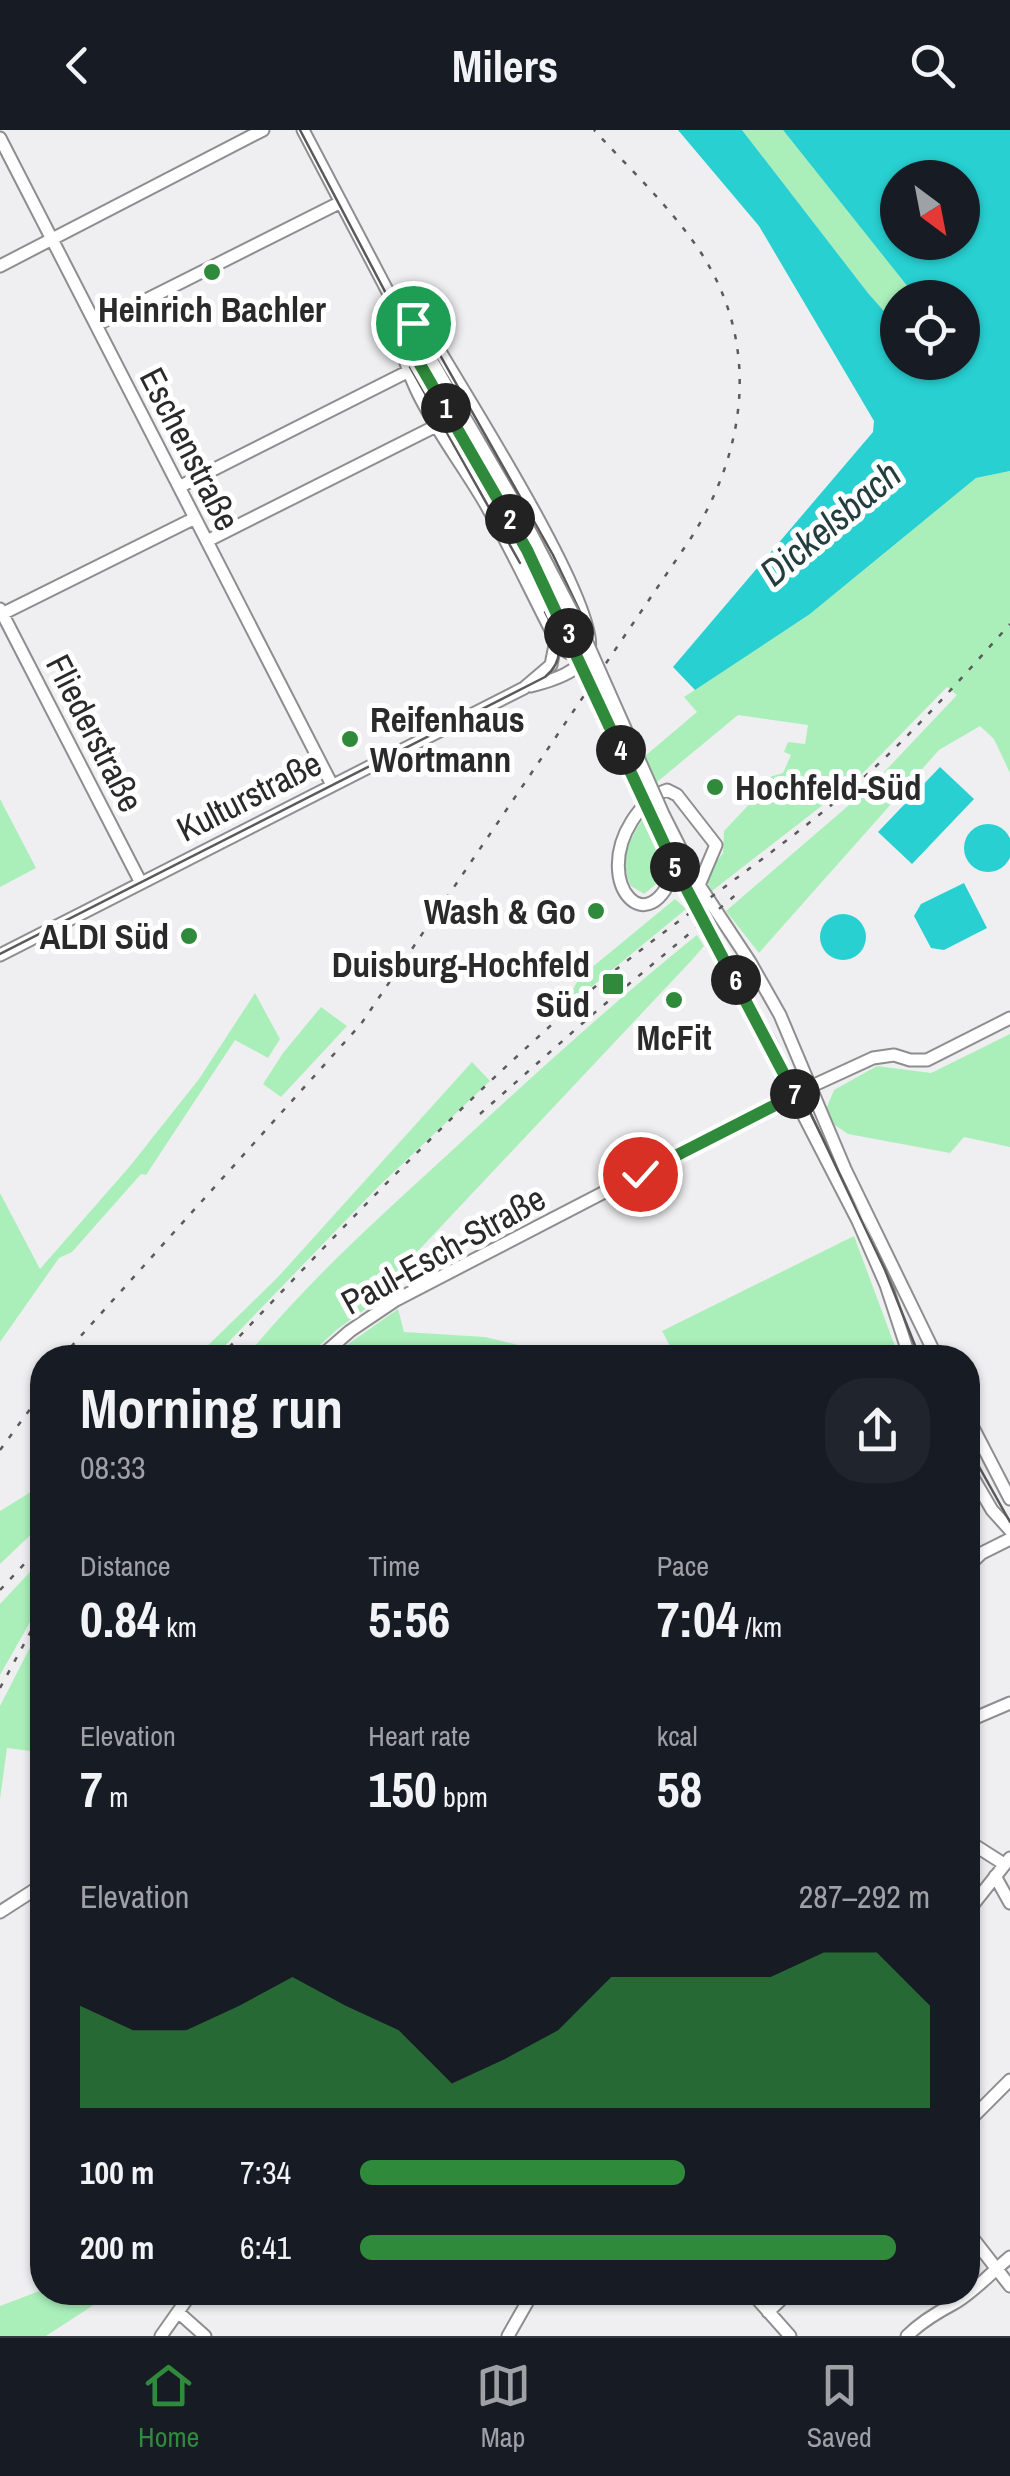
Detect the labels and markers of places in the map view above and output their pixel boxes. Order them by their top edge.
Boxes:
marker: Heinrich Bachler [201,261,223,283]
pin [371,281,456,366]
place label: Heinrich Bachler [98,286,327,333]
pin: 1 [421,383,471,433]
pin: 2 [485,494,535,544]
pin: 3 [544,608,594,658]
place label: Reifenhaus Wortmann [370,696,525,783]
pin: 4 [596,725,646,775]
marker: Reifenhaus Wortmann [339,728,361,750]
place label: Hochfeld-Süd [735,764,922,811]
marker: Hochfeld-Süd [704,776,726,798]
pin: 5 [650,842,700,892]
place label: Wash & Go [424,888,576,935]
marker: Wash & Go [585,900,607,922]
place label: ALDI Süd [40,913,169,960]
marker: ALDI Süd [178,925,200,947]
place label: Duisburg-Hochfeld Süd [332,941,590,1028]
pin: 6 [711,955,761,1005]
marker: Duisburg-Hochfeld Süd [600,971,626,997]
marker: McFit [663,989,685,1011]
place label: McFit [637,1014,712,1061]
pin: 7 [770,1069,820,1119]
pin [598,1132,683,1217]

